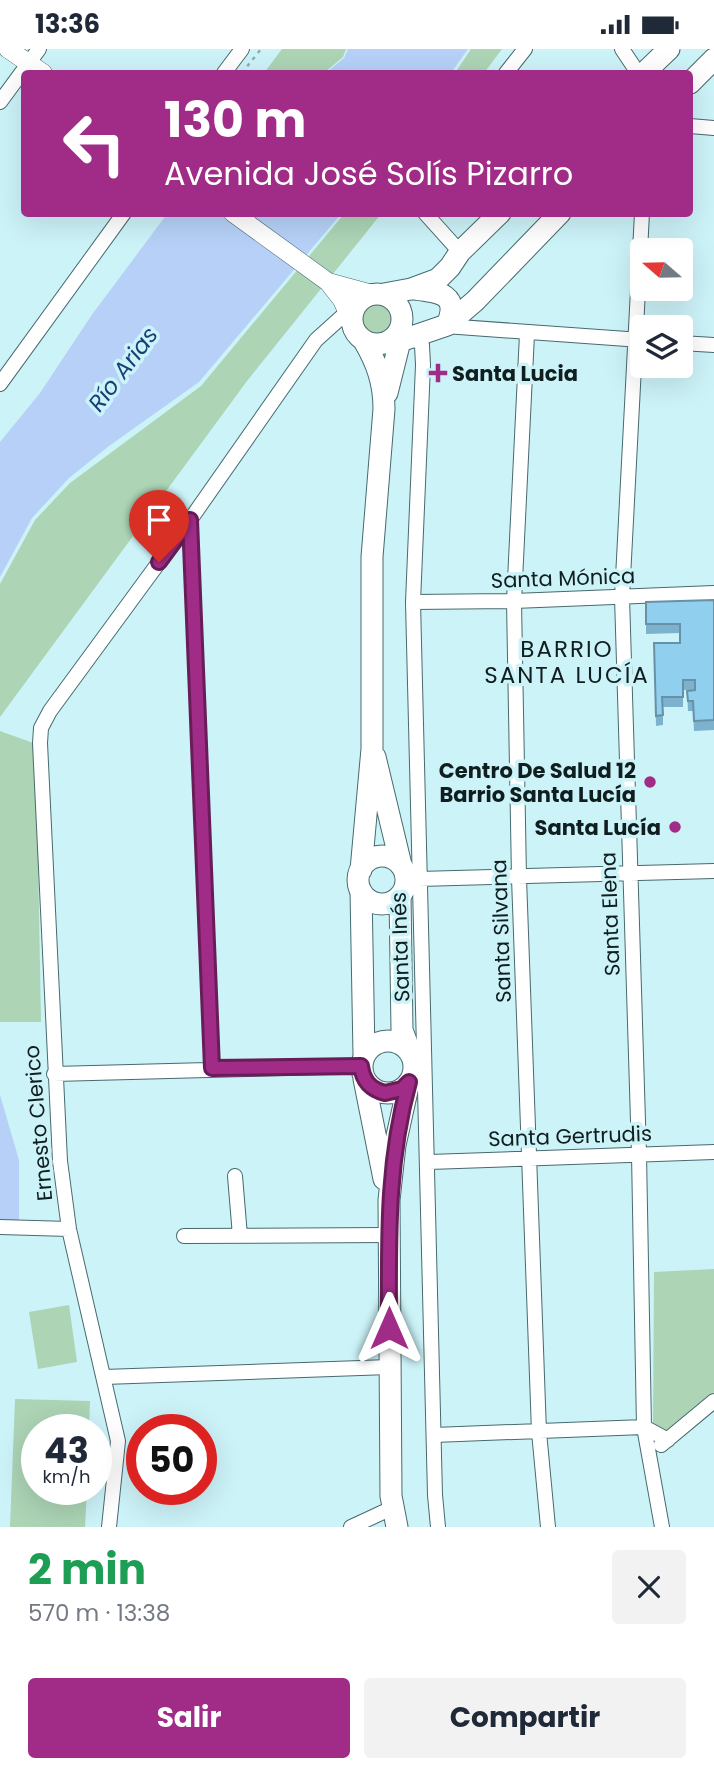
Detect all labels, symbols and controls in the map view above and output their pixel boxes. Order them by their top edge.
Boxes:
text: 13:36 [35,6,100,42]
text: 130 m [164,86,306,154]
icon: left [49,98,140,189]
text: Avenida José Solís Pizarro [164,151,573,196]
north arrow [630,238,693,301]
map controls [630,238,693,378]
button: layers [630,315,693,378]
water label: Río Arias [81,320,165,418]
place label: Santa Lucia [452,359,578,388]
marker: Santa Lucia [430,365,446,381]
pin [129,490,189,562]
icon: arrive [140,501,178,539]
street label: Santa Mónica [490,561,636,595]
district label: BARRIO SANTA LUCÍA [484,633,650,691]
place label: Centro De Salud 12 Barrio Santa Lucía [439,756,636,809]
marker: Centro De Salud 12 Barrio Santa Lucía [642,774,658,790]
place label: Santa Lucía [535,813,661,842]
marker: Santa Lucía [667,819,683,835]
street label: Santa Elena [593,852,627,976]
street label: Santa Silvana [484,859,518,1003]
street label: Santa Inés [384,892,416,1002]
street label: Ernesto Clerico [17,1044,59,1202]
street label: Santa Gertrudis [488,1119,652,1153]
position arrow [352,1291,426,1365]
speed limit sign: 50 [126,1414,217,1505]
text: 43 [44,1426,89,1475]
text: km/h [43,1464,90,1489]
text: 2 min [28,1540,146,1599]
button: close [612,1550,686,1624]
text: 570 m · 13:38 [28,1597,170,1629]
button: Salir [28,1678,350,1758]
button: Compartir [364,1678,686,1758]

